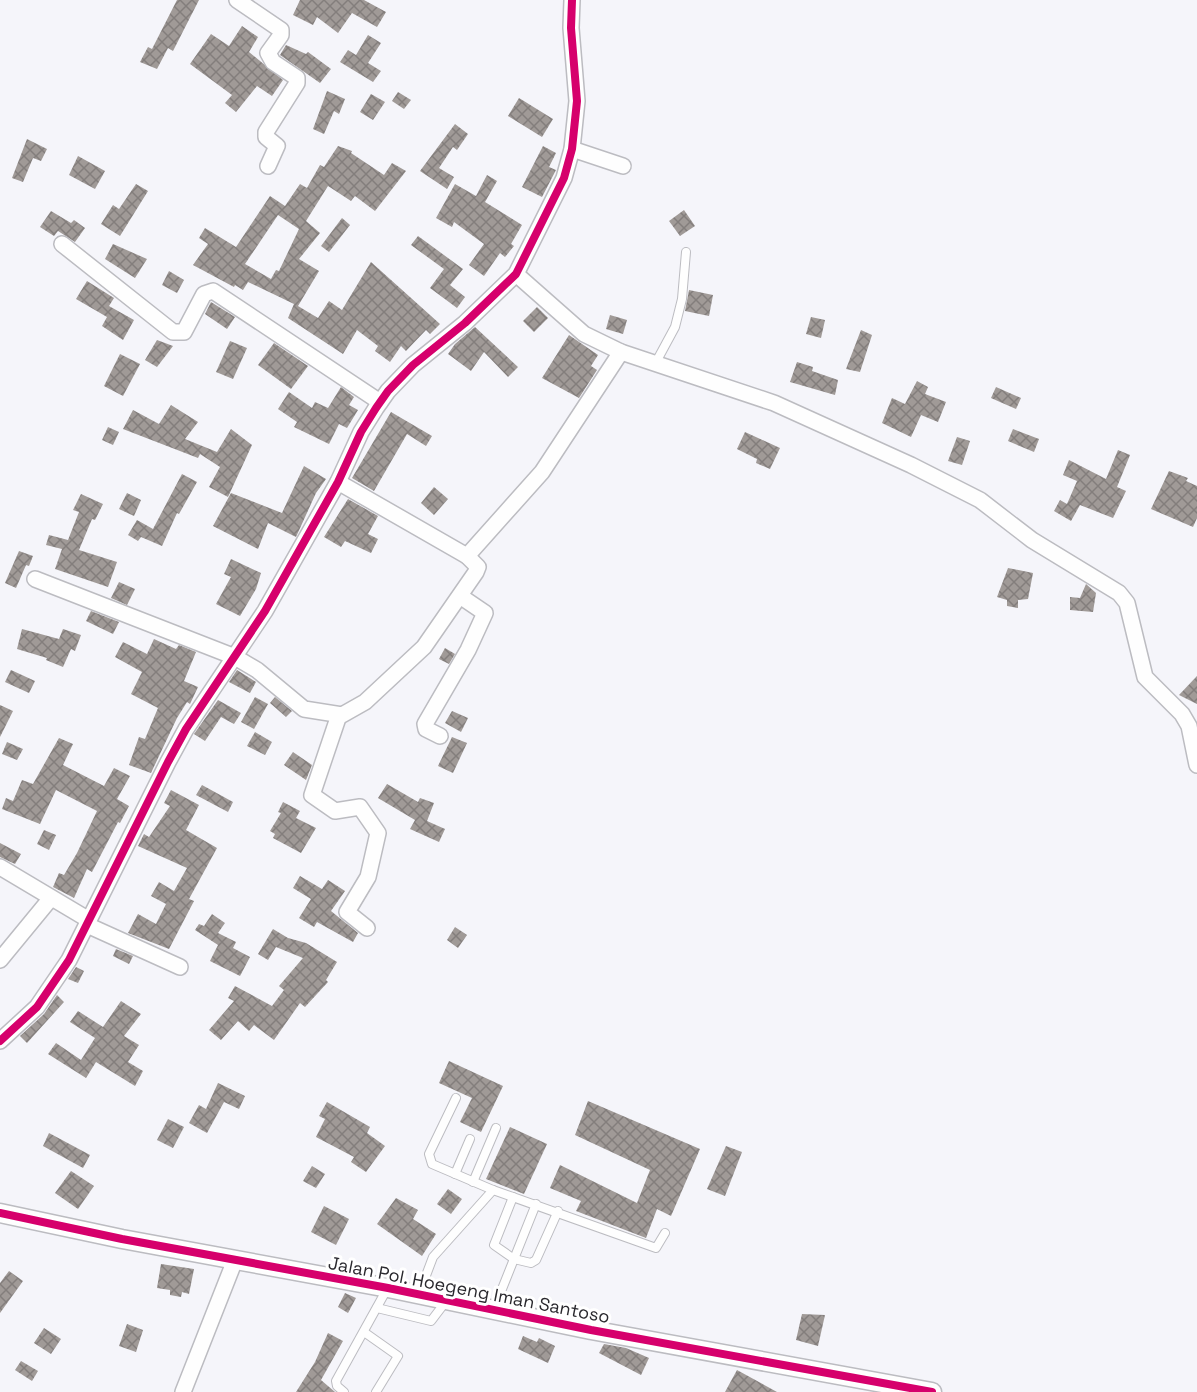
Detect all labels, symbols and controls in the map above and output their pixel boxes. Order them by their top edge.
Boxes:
street label: Jalan Pol. Hoegeng Iman Santoso [326,1251,612,1328]

